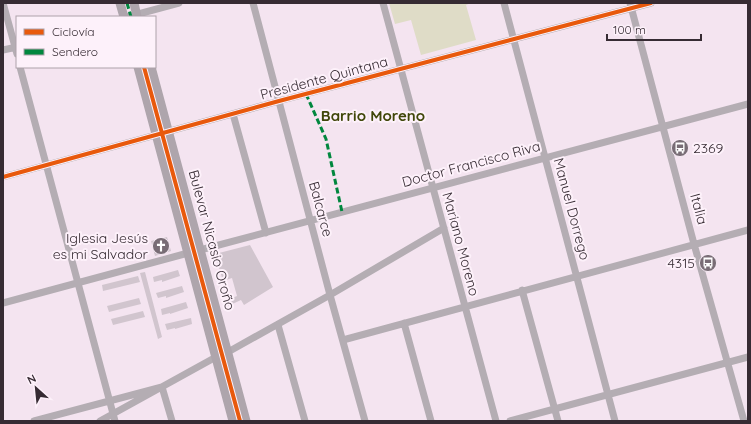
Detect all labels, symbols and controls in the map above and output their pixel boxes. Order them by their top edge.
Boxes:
legend [16,16,156,68]
scale bar [607,16,701,42]
text: 100 m [613,22,646,37]
text: Ciclovía [52,24,95,39]
text: Sendero [52,44,98,59]
street label: Presidente Quintana [258,52,390,104]
district label: Barrio Moreno [321,106,425,125]
street label: Doctor Francisco Riva [400,137,542,191]
bus stop icon: 2369 [670,138,690,158]
place label: 2369 [693,139,724,157]
street label: Manuel Dorrego [550,156,594,262]
street label: Bulevar Nicasio Oroño [185,168,239,312]
street label: Balcarce [305,179,337,239]
street label: Mariano Moreno [438,190,484,298]
street label: Italia [686,191,712,227]
place label: Iglesia Jesús es mi Salvador [53,229,149,263]
church icon: Iglesia Jesús es mi Salvador [151,236,171,256]
bus stop icon: 4315 [698,253,718,273]
place label: 4315 [667,254,695,272]
north arrow [16,368,56,408]
text: N [25,371,38,387]

